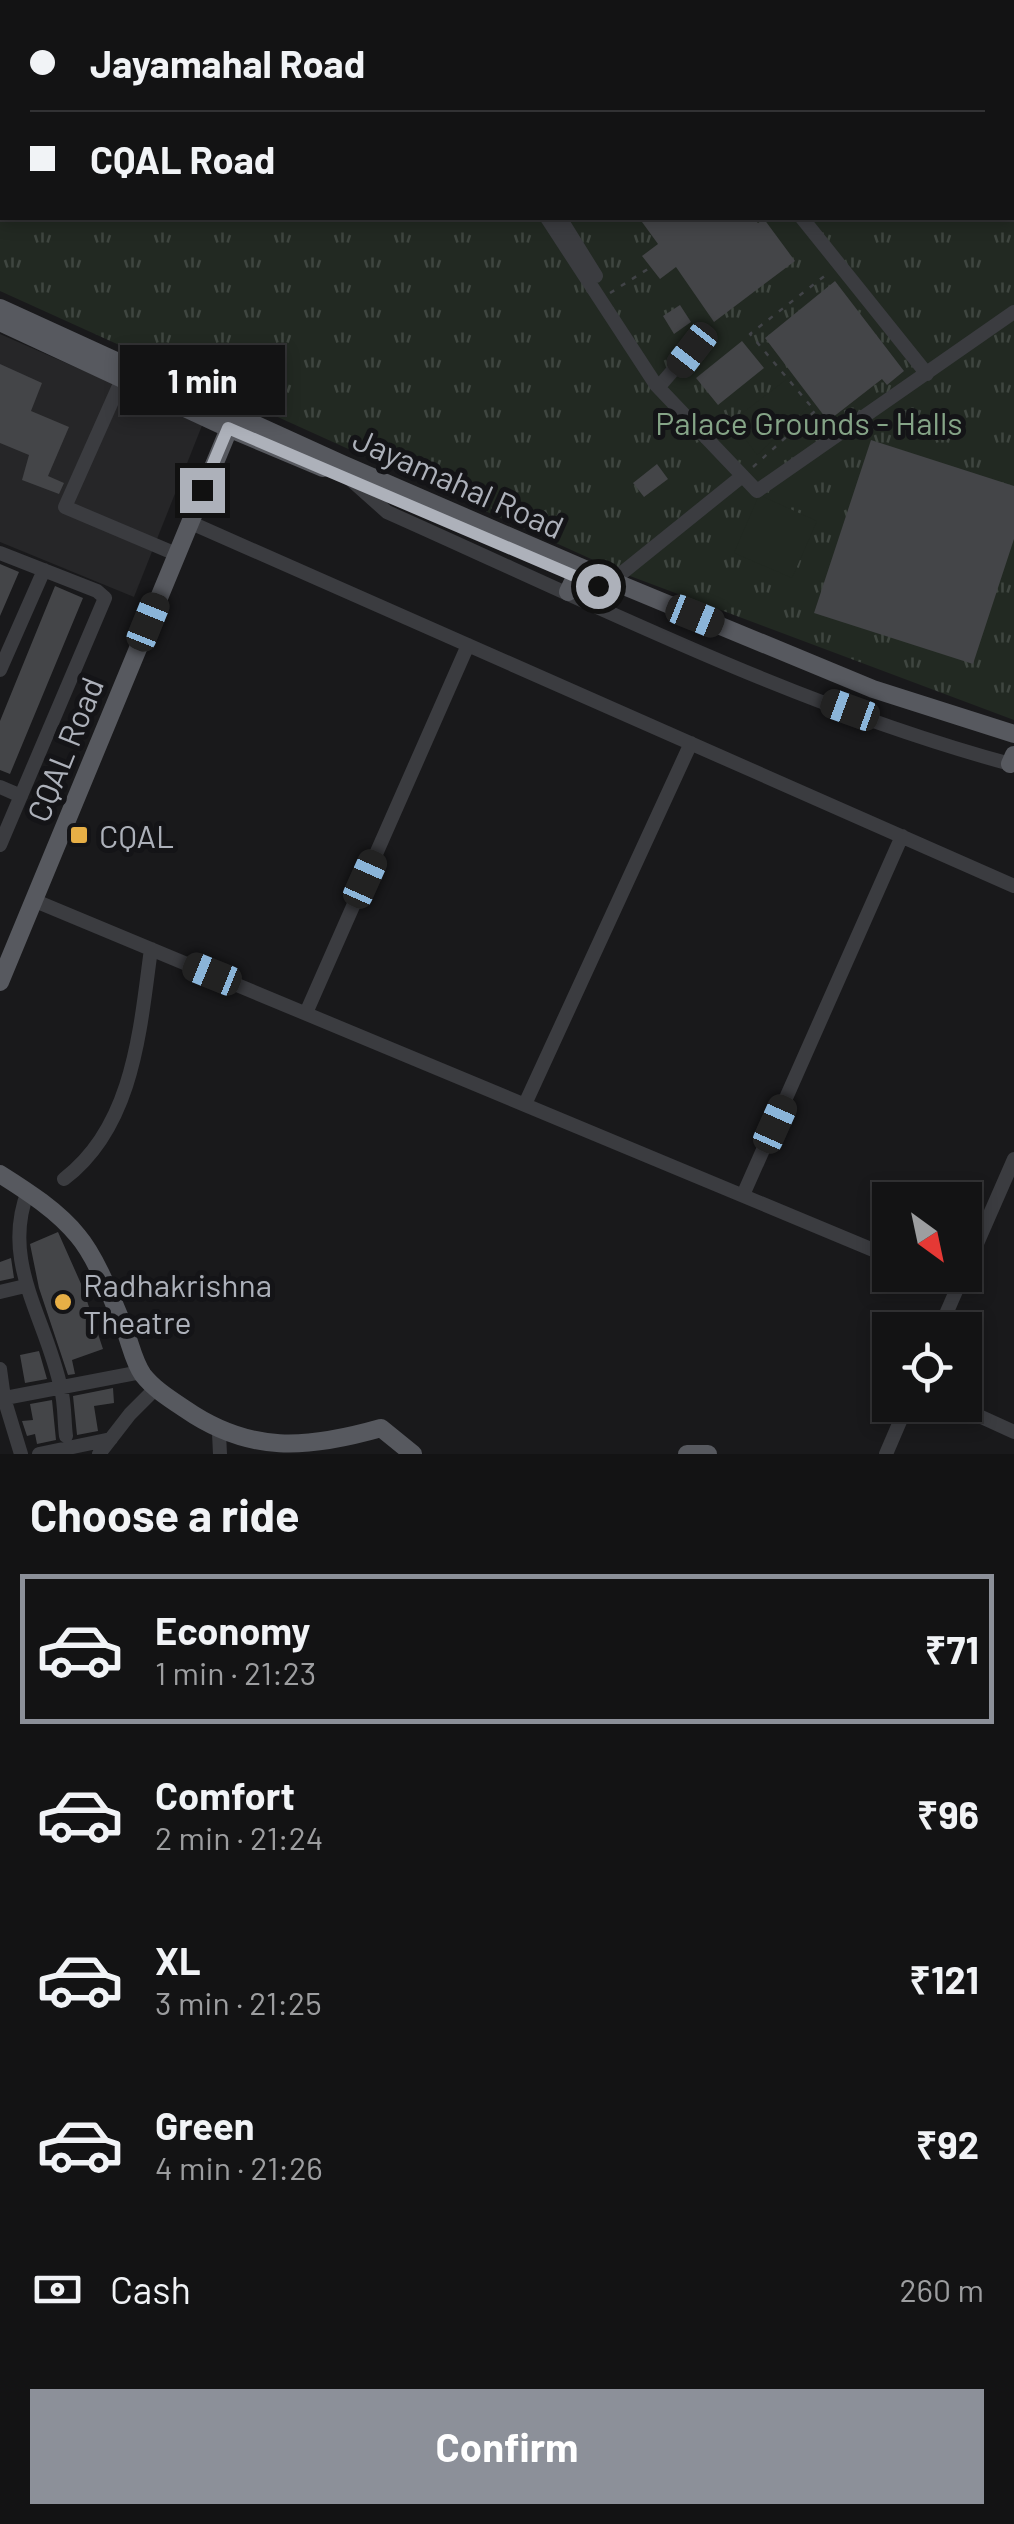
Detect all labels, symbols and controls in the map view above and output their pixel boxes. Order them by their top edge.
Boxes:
text: Jayamahal Road [90,40,365,86]
text: CQAL Road [90,136,275,182]
car [662,317,722,383]
callout: 1 min [120,345,284,415]
text: 1 min [167,361,238,399]
park label: Palace Grounds - Halls [655,403,963,441]
street label: Jayamahal Road [348,419,570,545]
route end [180,468,225,513]
route start [576,564,621,609]
car [123,589,173,655]
car [662,591,728,641]
street label: CQAL Road [18,671,110,827]
car [817,686,883,734]
place label: CQAL [99,816,174,854]
marker: CQAL [68,824,90,846]
car [339,845,391,913]
car [179,949,245,999]
car [749,1090,801,1158]
north arrow [872,1182,982,1292]
map controls [872,1182,982,1422]
place label: Radhakrishna Theatre [83,1265,272,1340]
marker: Radhakrishna Theatre [52,1291,74,1313]
button: locate [872,1312,982,1422]
text: Choose a ride [30,1487,300,1541]
icon: car [35,1604,125,1694]
text: Economy [155,1607,310,1653]
text: ₹71 [925,1626,979,1672]
text: 1 min · 21:23 [155,1653,316,1691]
icon: car [35,1769,125,1859]
text: Comfort [155,1772,295,1818]
text: ₹96 [917,1791,979,1837]
text: 2 min · 21:24 [155,1818,323,1856]
icon: car [35,1934,125,2024]
text: XL [155,1937,201,1983]
text: ₹121 [909,1956,979,2002]
text: 3 min · 21:25 [155,1983,322,2021]
icon: car [35,2099,125,2189]
text: Green [155,2102,255,2148]
text: ₹92 [916,2121,979,2167]
text: 4 min · 21:26 [155,2148,323,2186]
icon: cash [30,2262,85,2317]
text: Cash [110,2266,191,2312]
text: 260 m [899,2270,984,2308]
button: Confirm [30,2389,984,2504]

